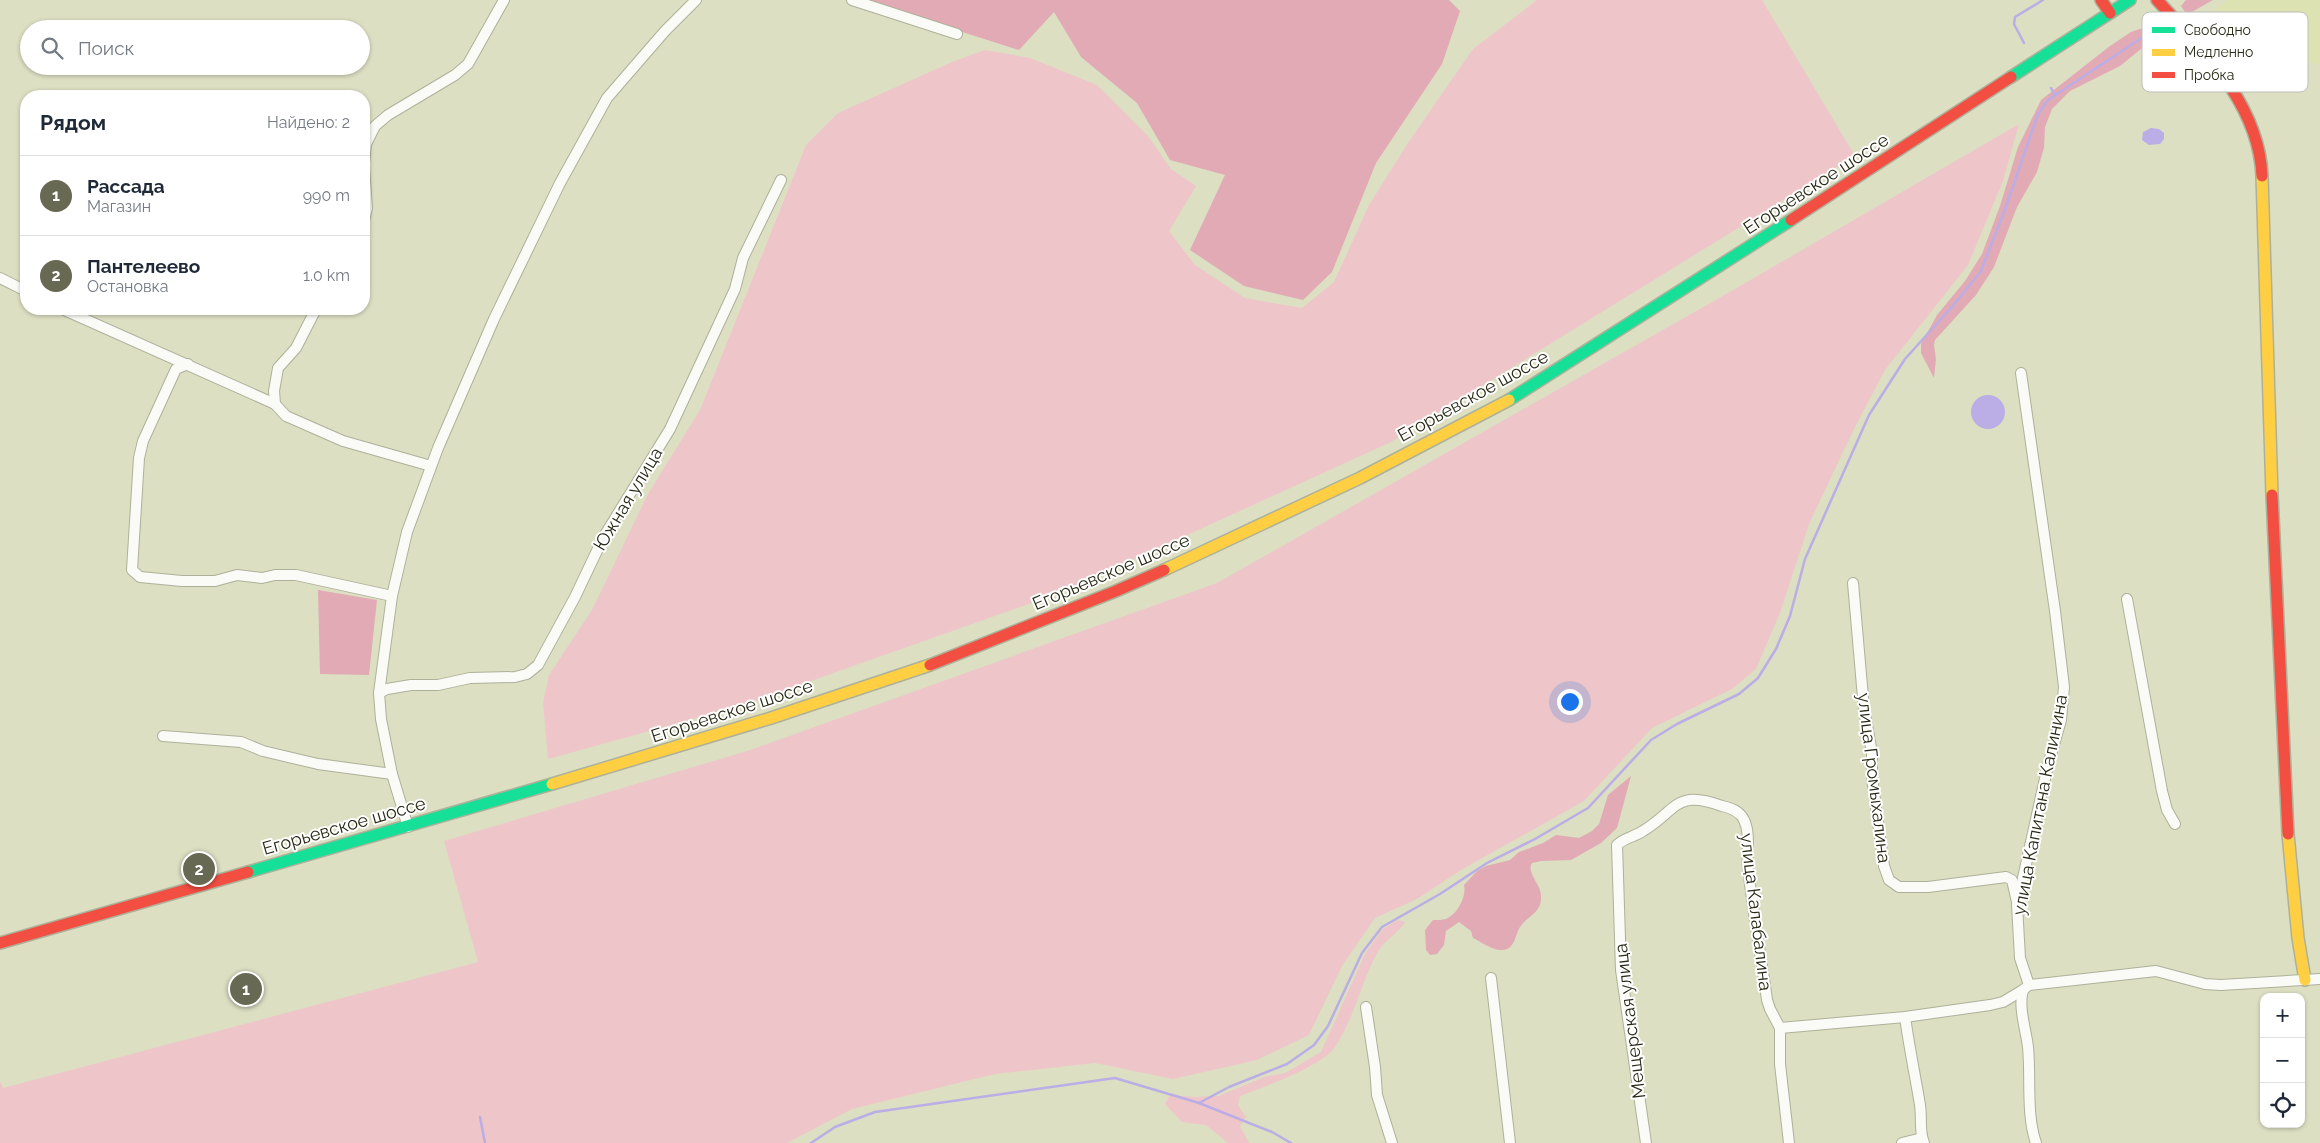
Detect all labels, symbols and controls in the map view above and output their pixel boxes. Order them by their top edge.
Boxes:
legend [2142,12,2308,92]
search box [20,20,370,75]
text: Свободно [2184,22,2251,38]
icon: search [38,34,66,62]
text: Поиск [78,37,134,59]
text: Медленно [2184,44,2253,60]
text: Пробка [2184,67,2234,83]
text: Рядом [40,110,106,135]
text: Найдено: 2 [267,113,350,132]
street label: Егорьевское шоссе [1739,129,1893,238]
text: Рассада [87,175,165,197]
text: 1 [52,186,60,205]
text: 990 m [303,186,350,205]
text: Магазин [87,197,151,216]
text: Пантелеево [87,255,200,277]
text: 2 [51,266,61,285]
text: 1.0 km [303,266,350,285]
text: Остановка [87,277,169,296]
street label: Егорьевское шоссе [1394,345,1552,446]
street label: Южная улица [589,443,667,554]
street label: Егорьевское шоссе [1029,529,1193,614]
street label: Егорьевское шоссе [648,674,816,747]
your location [1557,689,1583,715]
street label: улица Громыхалина [1854,692,1895,864]
street label: улица Капитана Калинина [2008,693,2071,917]
street label: Егорьевское шоссе [260,792,428,859]
street label: улица Калабалина [1736,832,1777,992]
pin: 2 [183,850,215,888]
street label: Мещерская улица [1610,942,1649,1100]
pin: 1 [230,970,262,1008]
map controls [2260,993,2305,1128]
button: + [2260,993,2305,1038]
button: − [2260,1038,2305,1083]
button: locate [2260,1083,2305,1128]

